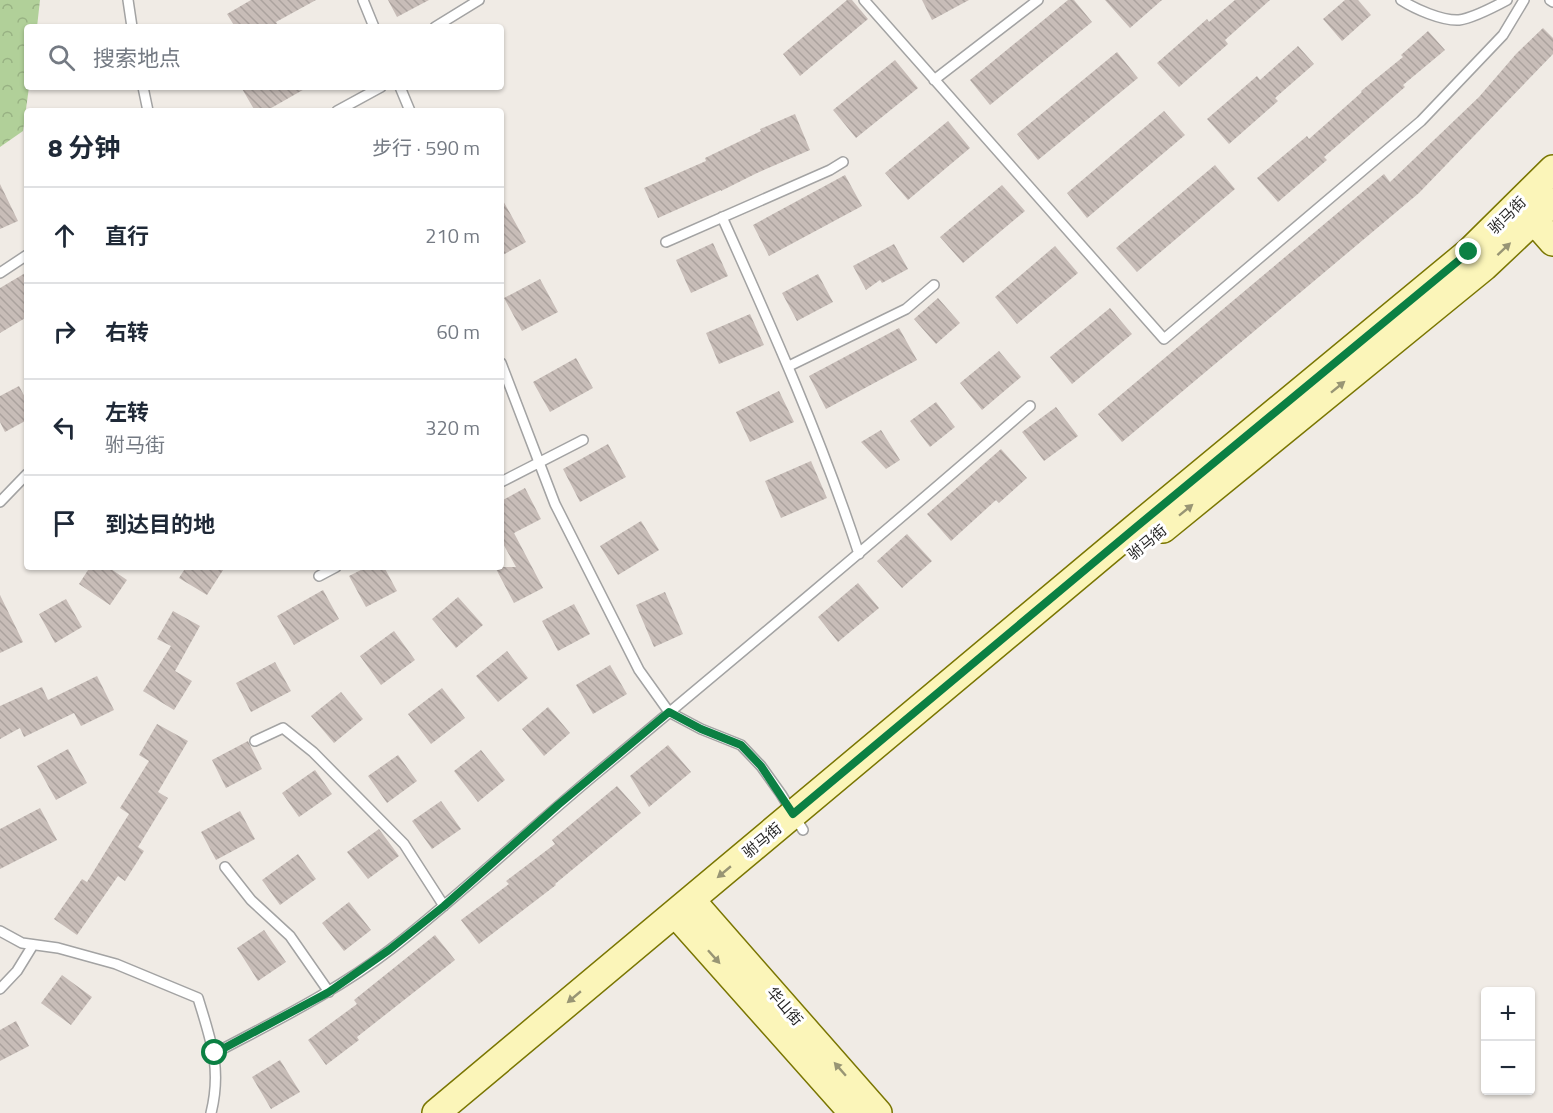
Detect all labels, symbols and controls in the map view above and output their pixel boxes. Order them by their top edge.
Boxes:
search box [24,24,504,90]
icon: search [45,41,78,74]
text: 搜索地点 [93,41,181,75]
text: 8 分钟 [48,128,120,167]
text: 步行 · 590 m [372,132,480,163]
street label: 驸马街 [1483,191,1531,239]
icon: ahead [48,219,81,252]
text: 直行 [105,219,149,253]
text: 210 m [425,220,480,251]
route end [1455,238,1481,264]
one-way arrow [1496,243,1511,256]
icon: right [48,315,81,348]
text: 右转 [105,315,149,349]
text: 60 m [436,316,480,347]
one-way arrow [1330,381,1345,394]
text: 左转 [105,395,149,429]
icon: left [48,411,81,444]
text: 320 m [425,412,480,443]
text: 驸马街 [105,429,165,460]
one-way arrow [1179,505,1194,517]
icon: arrive [48,507,81,540]
text: 到达目的地 [105,507,215,541]
street label: 驸马街 [1122,519,1172,565]
street label: 驸马街 [737,817,787,863]
one-way arrow [717,865,732,878]
one-way arrow [707,949,721,964]
street label: 华山街 [762,981,808,1031]
map controls [1481,987,1535,1095]
button: + [1481,987,1535,1041]
one-way arrow [567,990,582,1003]
route start [201,1039,227,1065]
button: − [1481,1041,1535,1095]
one-way arrow [834,1062,847,1077]

